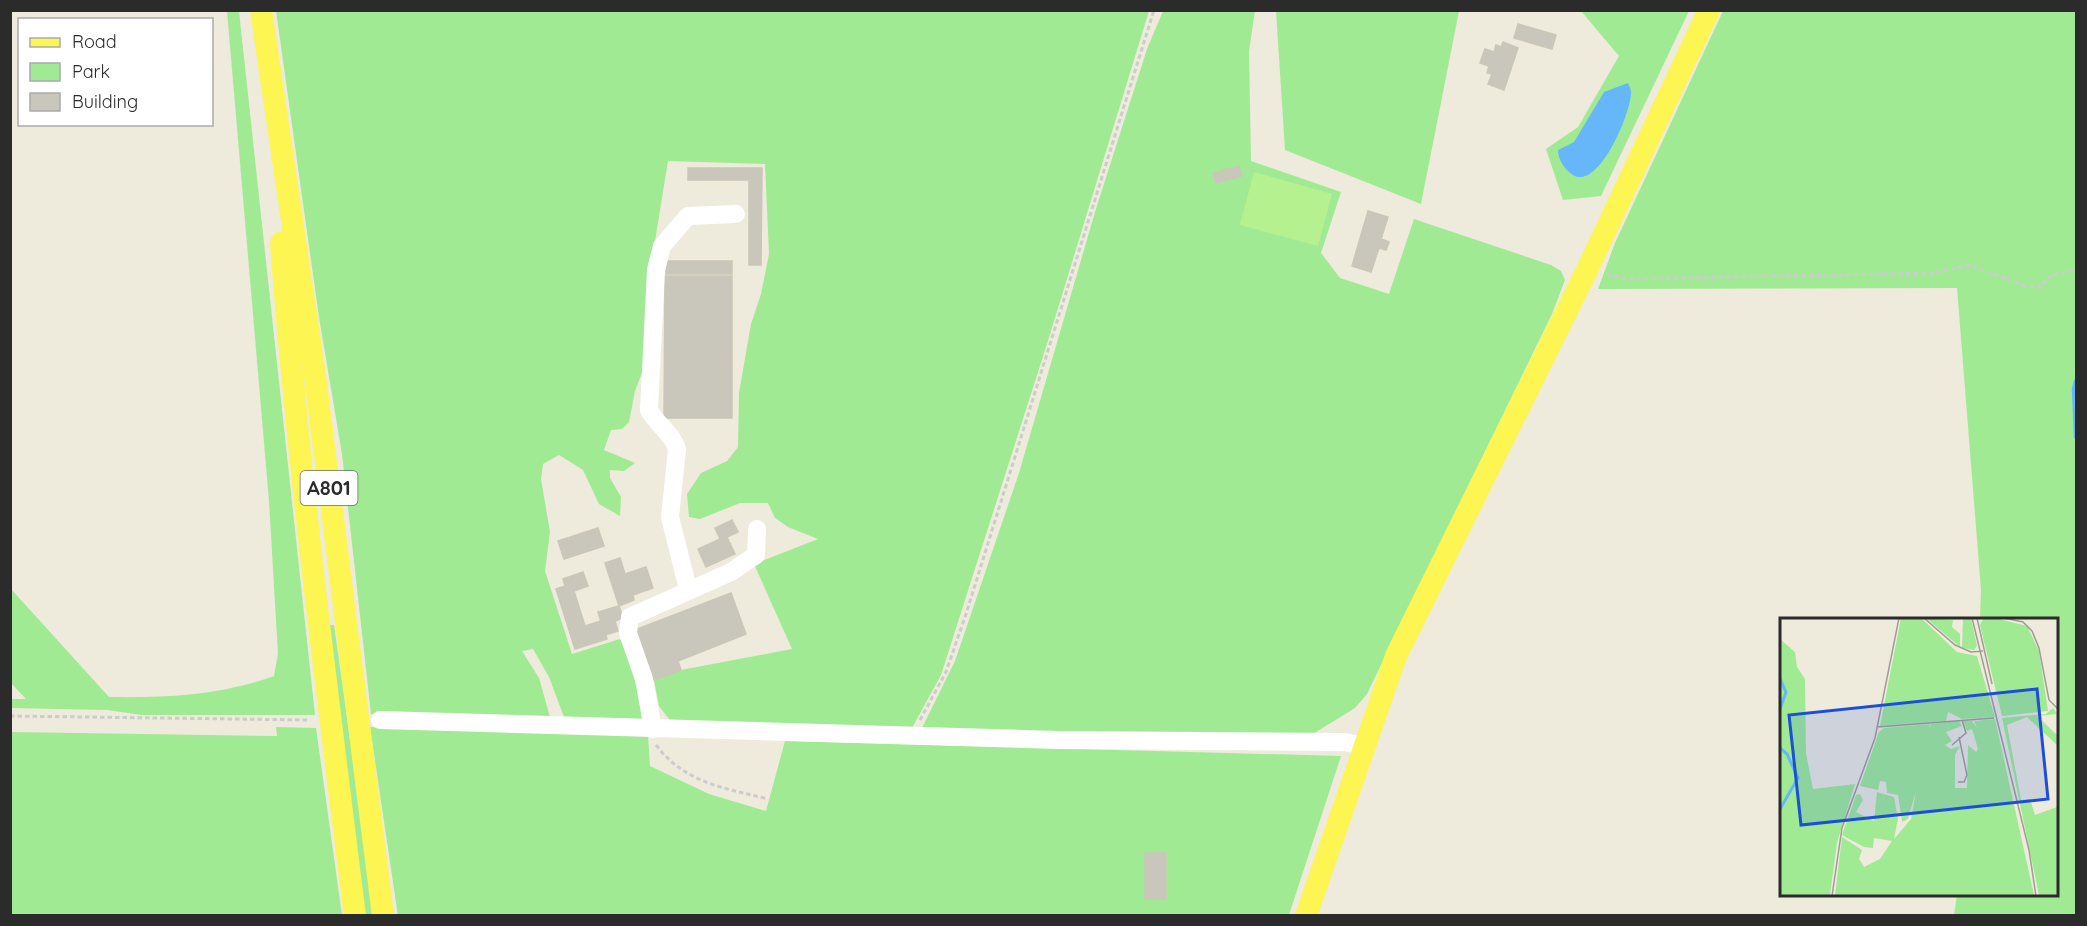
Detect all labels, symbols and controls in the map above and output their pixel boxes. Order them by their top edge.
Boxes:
legend [18,18,213,126]
text: Road [72,30,117,53]
text: Park [72,60,110,83]
text: Building [72,90,138,113]
road number: A801 [300,471,358,505]
inset map [1780,618,2057,896]

